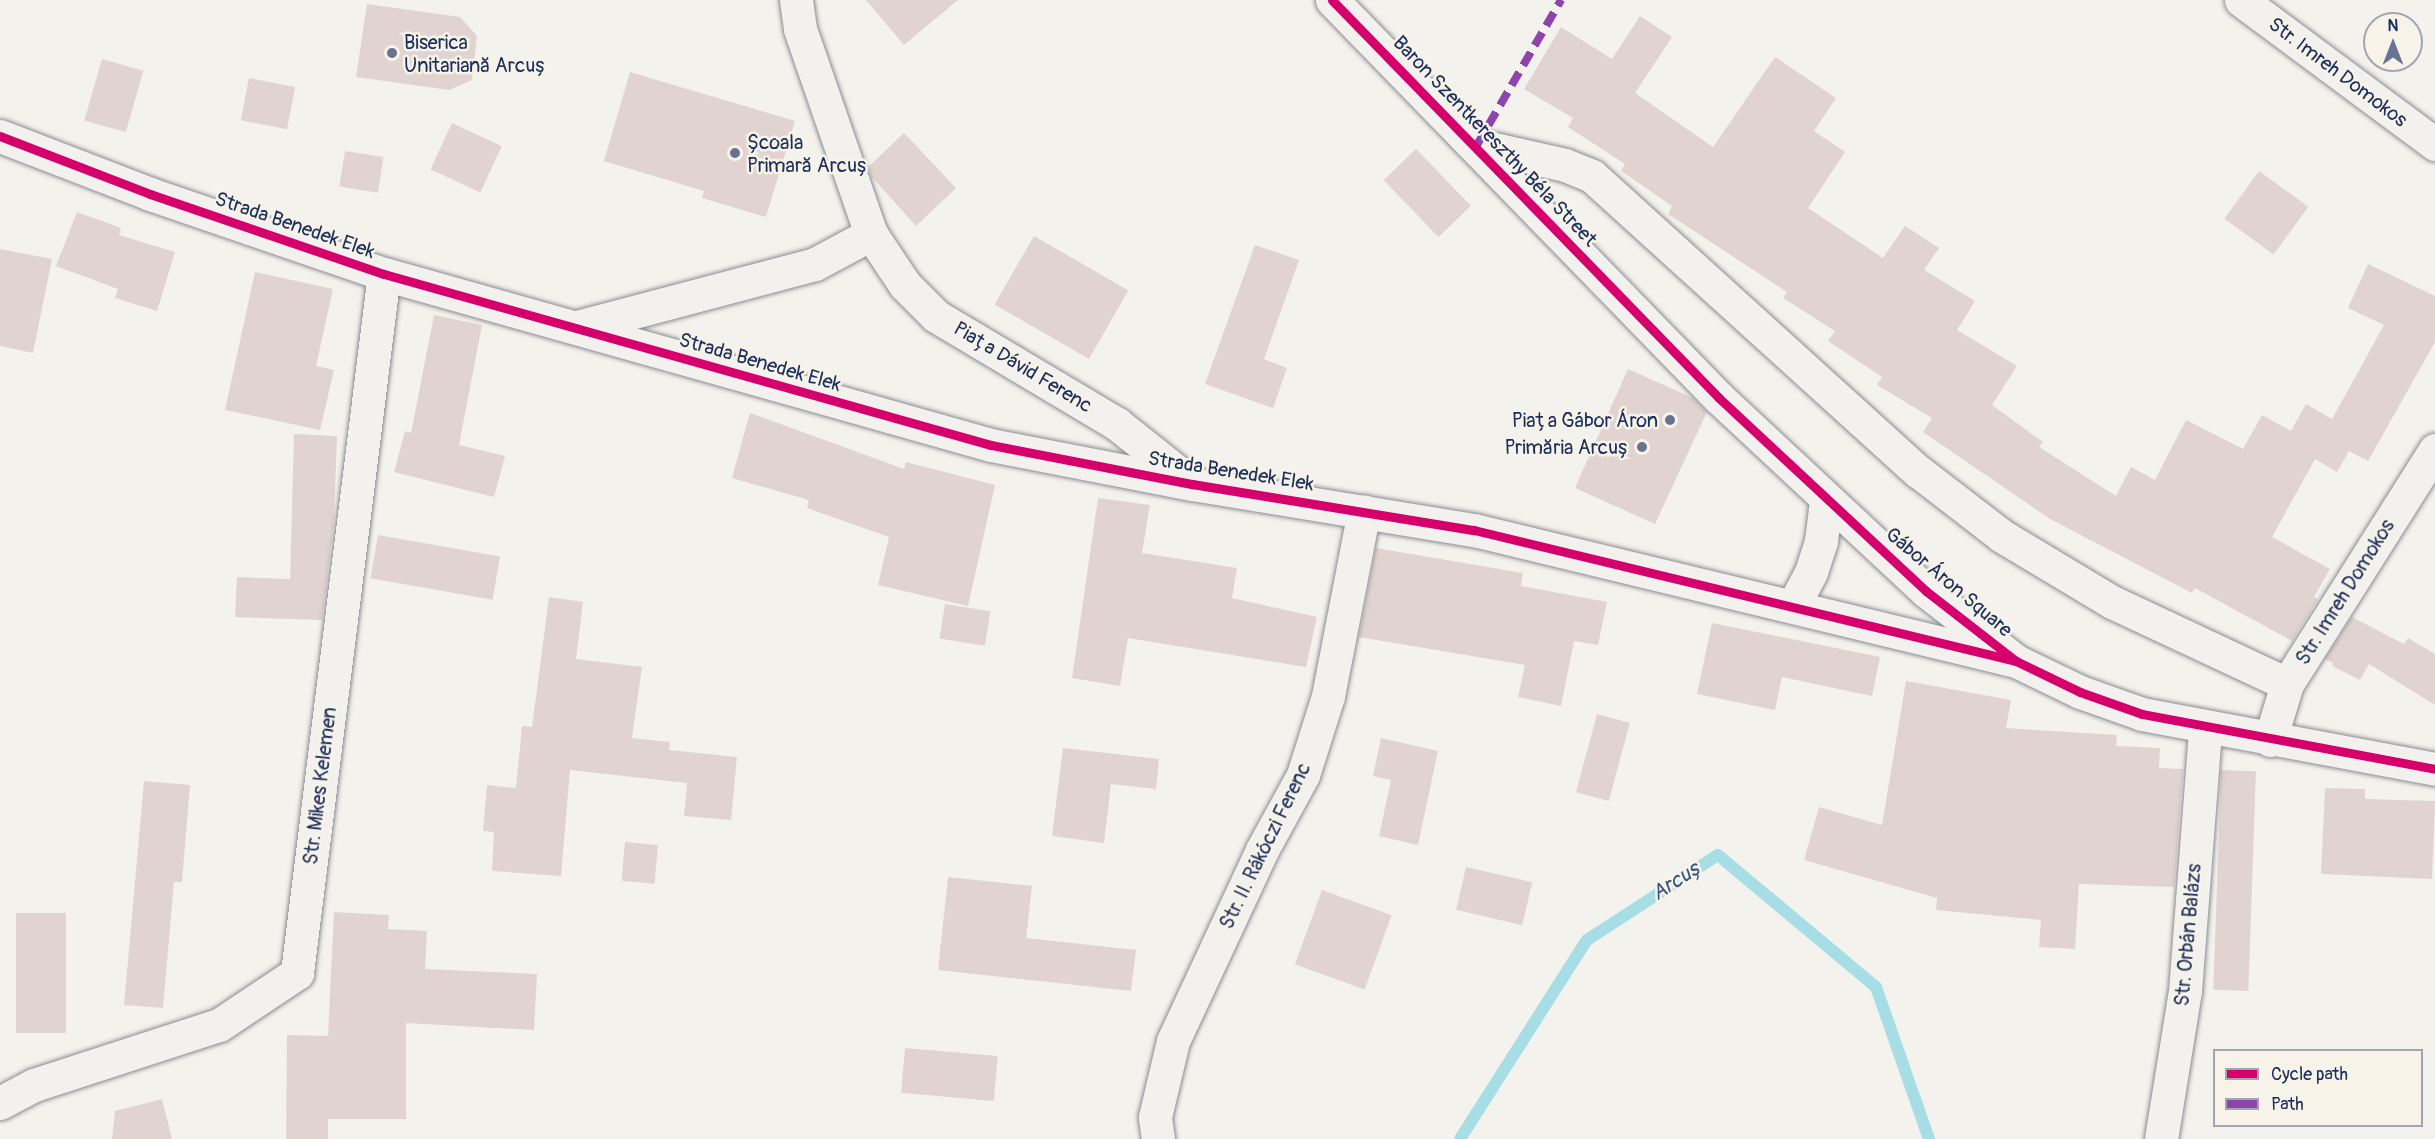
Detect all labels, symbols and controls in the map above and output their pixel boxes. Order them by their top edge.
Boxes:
street label: Str. Imreh Domokos [2264,12,2412,132]
north arrow [2363,12,2423,72]
text: N [2388,16,2398,36]
place label: Biserica Unitariană Arcuș [404,30,547,77]
street label: Baron Szentkereszthy Béla Street [1388,31,1602,251]
marker: Biserica Unitariană Arcuș [385,46,399,60]
place label: Școala Primară Arcuș [747,130,869,177]
marker: Școala Primară Arcuș [728,146,742,160]
street label: Strada Benedek Elek [212,186,378,264]
street label: Piața Dávid Ferenc [949,316,1097,418]
street label: Strada Benedek Elek [676,327,844,397]
place label: Piața Gábor Áron [1512,408,1658,432]
marker: Piața Gábor Áron [1663,413,1677,427]
place label: Primăria Arcuș [1504,435,1630,459]
marker: Primăria Arcuș [1635,440,1649,454]
street label: Strada Benedek Elek [1146,446,1316,496]
street label: Str. Imreh Domokos [2290,515,2400,669]
street label: Gábor Áron Square [1881,522,2017,642]
street label: Str. Mikes Kelemen [298,706,342,866]
street label: Str. II. Rákóczi Ferenc [1214,759,1316,933]
water label: Arcuș [1647,855,1707,907]
street label: Str. Orbán Balázs [2170,863,2206,1007]
legend [2213,1049,2423,1127]
text: Cycle path [2271,1063,2348,1086]
text: Path [2271,1093,2304,1116]

